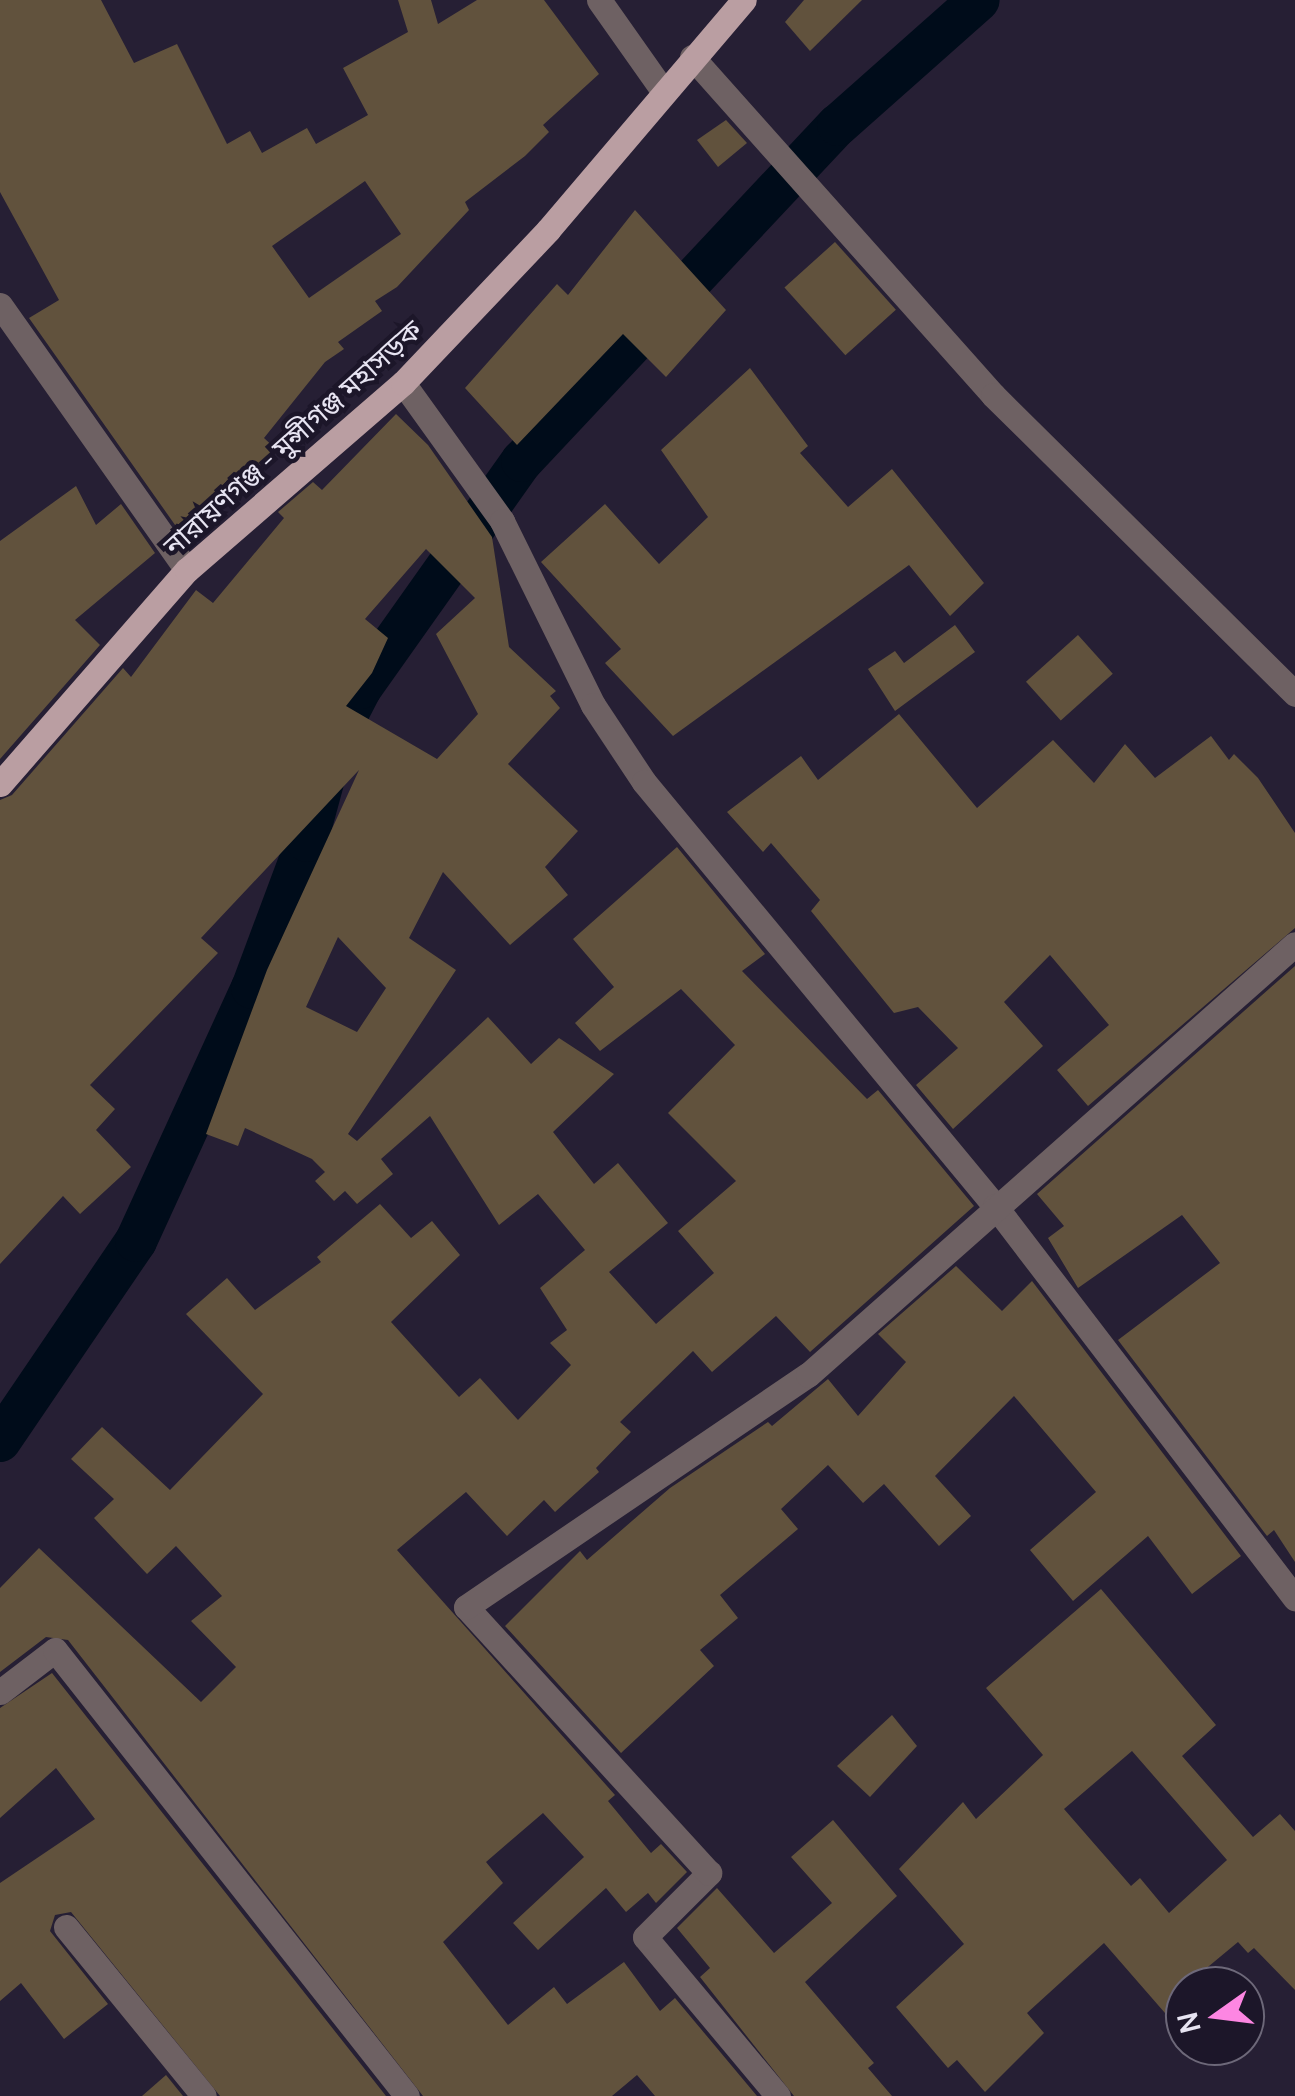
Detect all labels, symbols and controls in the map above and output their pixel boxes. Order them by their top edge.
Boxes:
street label: নারায়ণগঞ্জ - মুন্সীগঞ্জ মহাসড়ক [156,312,428,562]
north arrow [1165,1966,1265,2066]
text: N [1167,2008,1209,2037]

